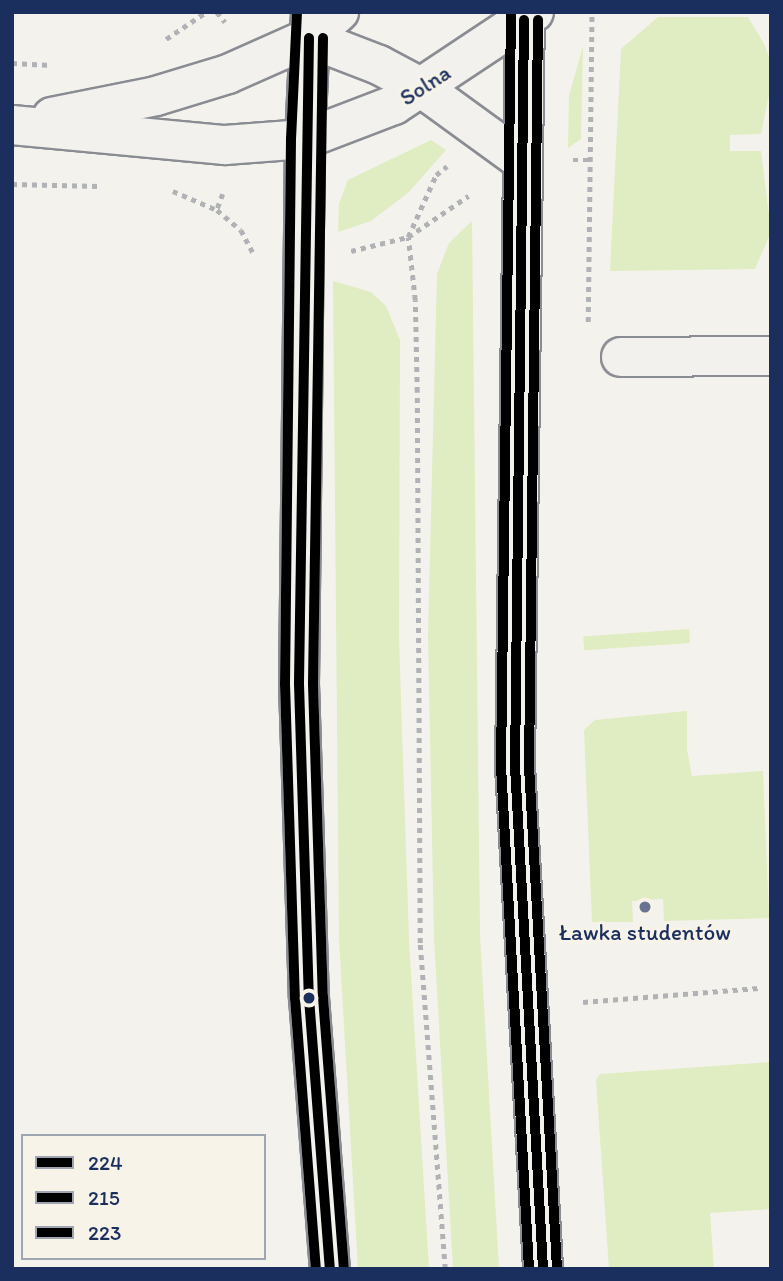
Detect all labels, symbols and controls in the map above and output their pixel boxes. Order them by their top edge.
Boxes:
street label: Solna [395,59,455,111]
marker: Ławka studentów [637,899,653,915]
place label: Ławka studentów [559,918,731,946]
unlabelled marker [302,991,316,1005]
legend [21,1134,266,1260]
text: 224 [88,1150,123,1175]
text: 215 [88,1185,120,1210]
text: 223 [88,1220,122,1245]

